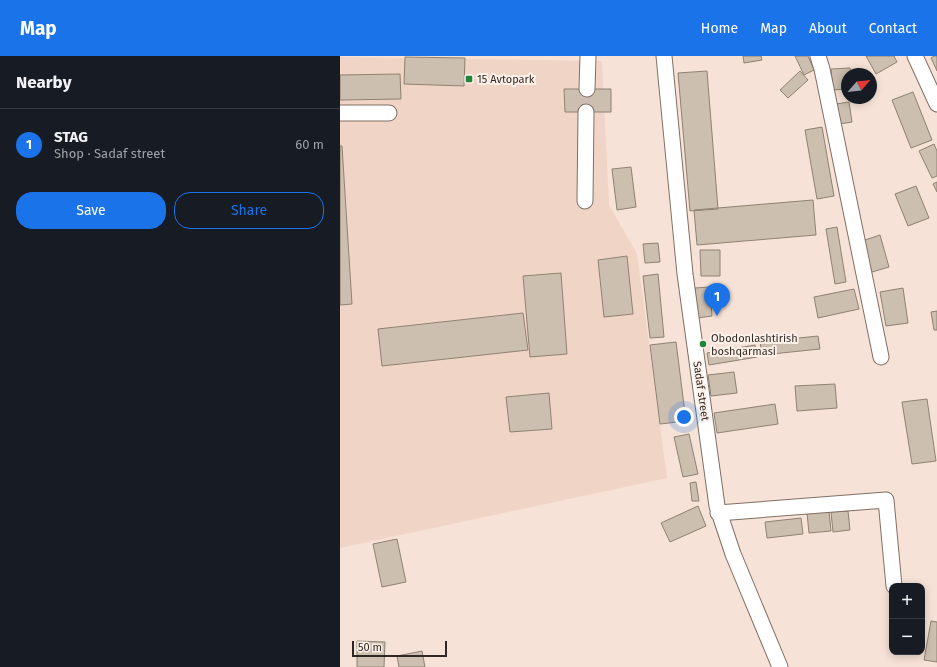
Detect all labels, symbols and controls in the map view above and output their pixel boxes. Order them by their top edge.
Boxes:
text: Map [20,17,57,40]
text: Home [701,20,738,37]
text: Map [760,20,787,37]
text: About [809,20,847,37]
text: Contact [869,20,917,37]
north arrow [841,68,877,104]
text: Nearby [16,72,71,93]
place label: 15 Avtopark [477,73,535,86]
marker: 15 Avtopark [464,74,474,84]
text: STAG [54,128,88,146]
text: 1 [26,137,32,152]
text: 60 m [295,137,324,152]
text: Shop · Sadaf street [54,146,165,161]
button: Save [16,192,166,229]
button: Share [174,192,324,229]
pin: 1 [704,283,730,316]
place label: Obodonlashtirish boshqarmasi [711,332,798,358]
marker: Obodonlashtirish boshqarmasi [698,339,708,349]
street label: Sadaf street [690,360,712,422]
your location [674,407,694,427]
map controls [889,583,925,655]
button: + [889,583,925,619]
button: − [889,619,925,655]
scale bar [352,639,447,658]
text: 50 m [358,641,382,654]

